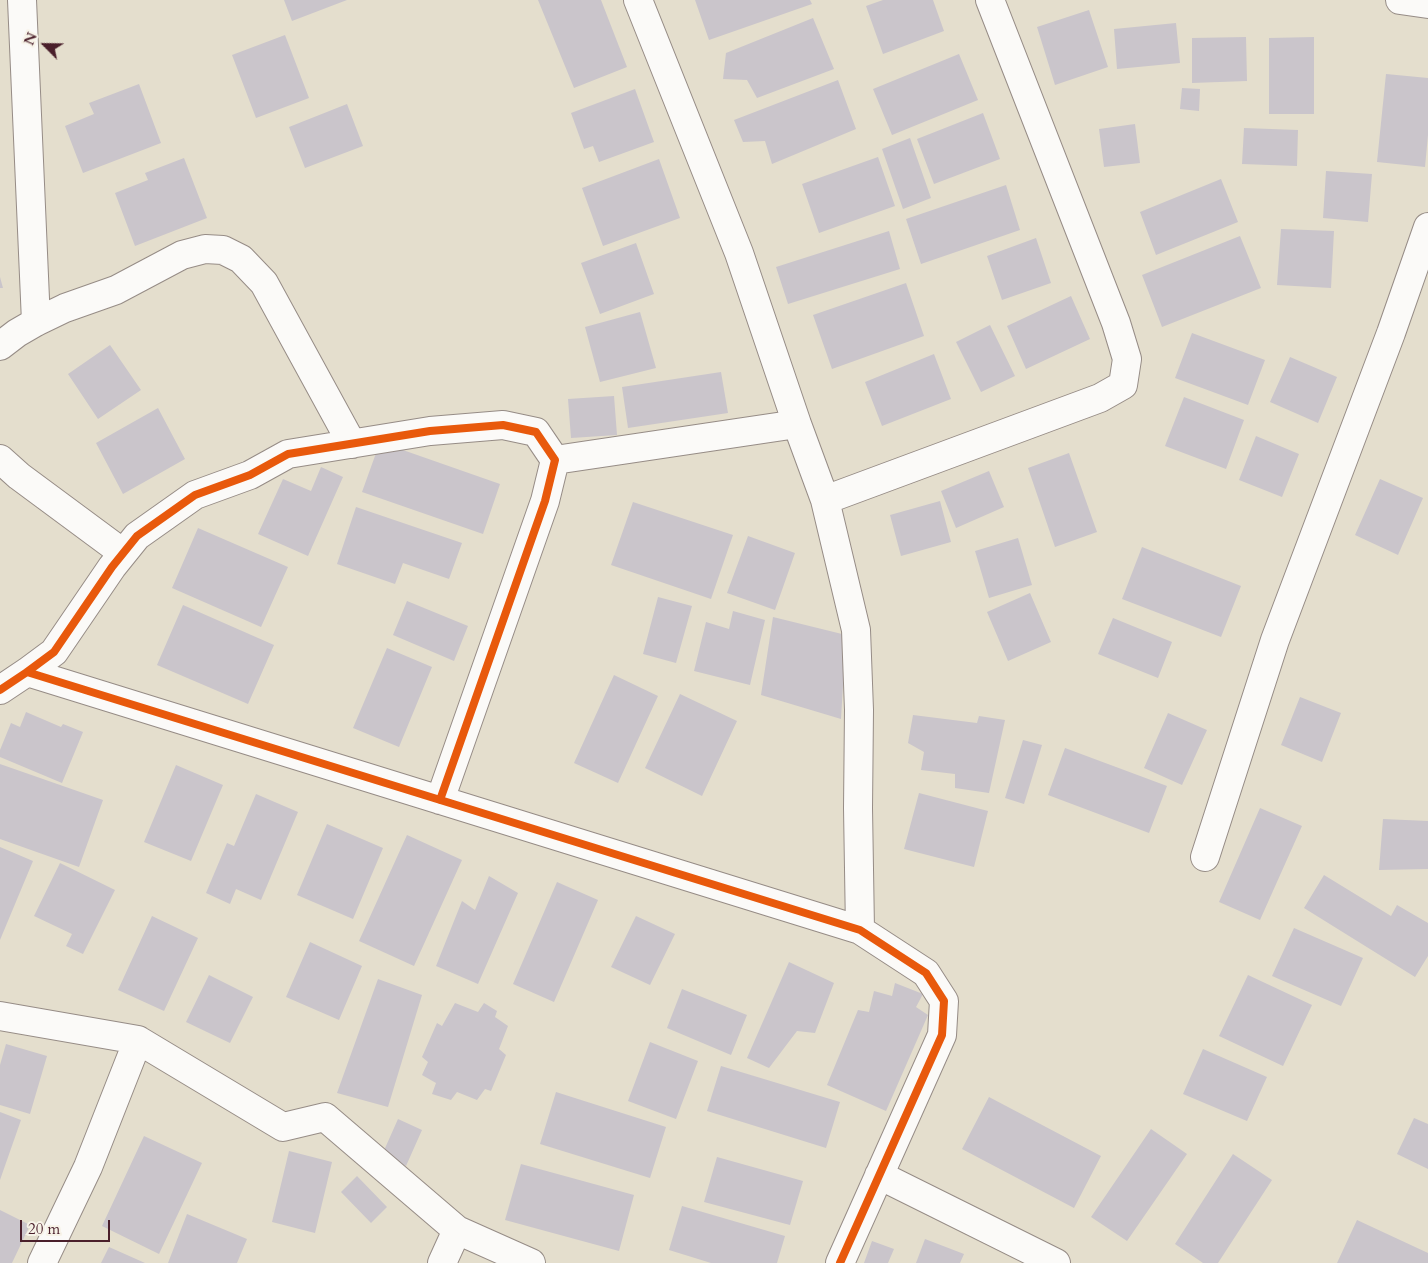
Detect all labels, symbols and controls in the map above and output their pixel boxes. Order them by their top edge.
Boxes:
north arrow [20,20,70,70]
text: N [20,30,42,48]
scale bar [22,1210,112,1242]
text: 20 m [28,1219,60,1239]

